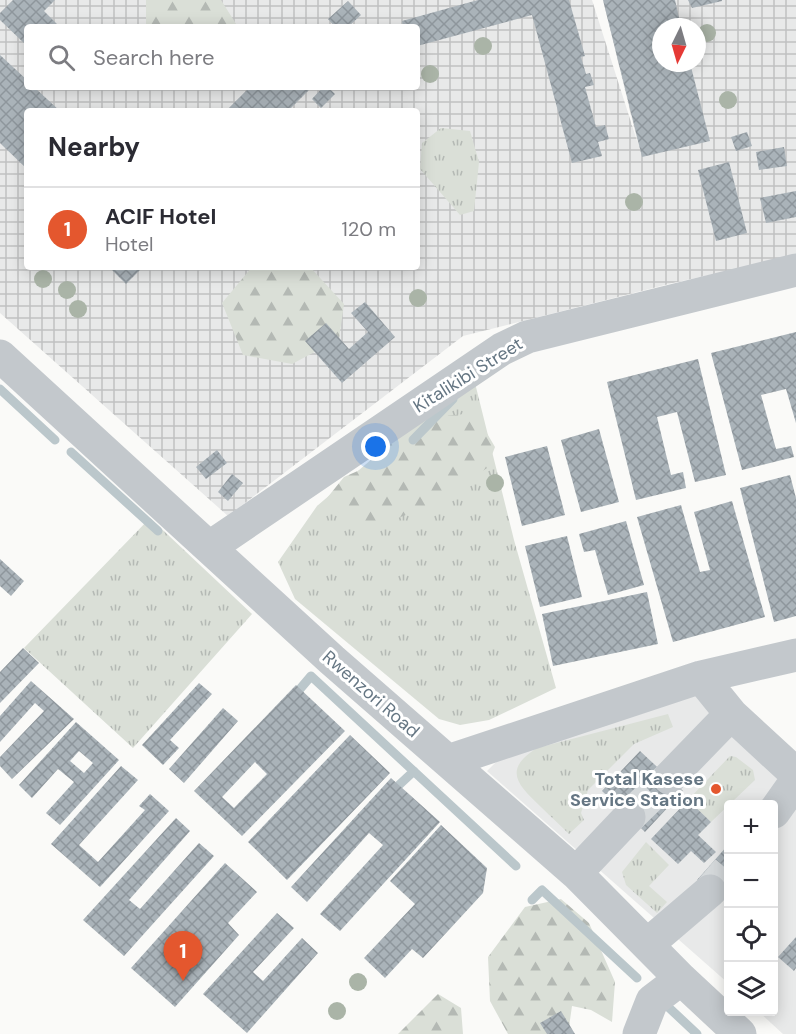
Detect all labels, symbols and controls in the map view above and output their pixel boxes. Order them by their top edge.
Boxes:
north arrow [652,18,706,72]
search box [24,24,420,90]
icon: search [45,41,78,74]
text: Search here [93,43,214,72]
text: Nearby [48,130,140,164]
text: ACIF Hotel [105,202,216,231]
text: 1 [64,216,71,242]
text: 120 m [342,216,396,242]
text: Hotel [105,231,153,257]
street label: Kitalikibi Street [409,332,527,418]
your location [361,432,390,461]
street label: Rwenzori Road [317,645,425,743]
place label: Total Kasese Service Station [570,767,704,812]
marker: Total Kasese Service Station [709,782,723,796]
map controls [724,800,778,1016]
button: + [724,800,778,854]
button: − [724,854,778,908]
button: locate [724,908,778,962]
pin: 1 [164,932,202,981]
button: layers [724,962,778,1016]

